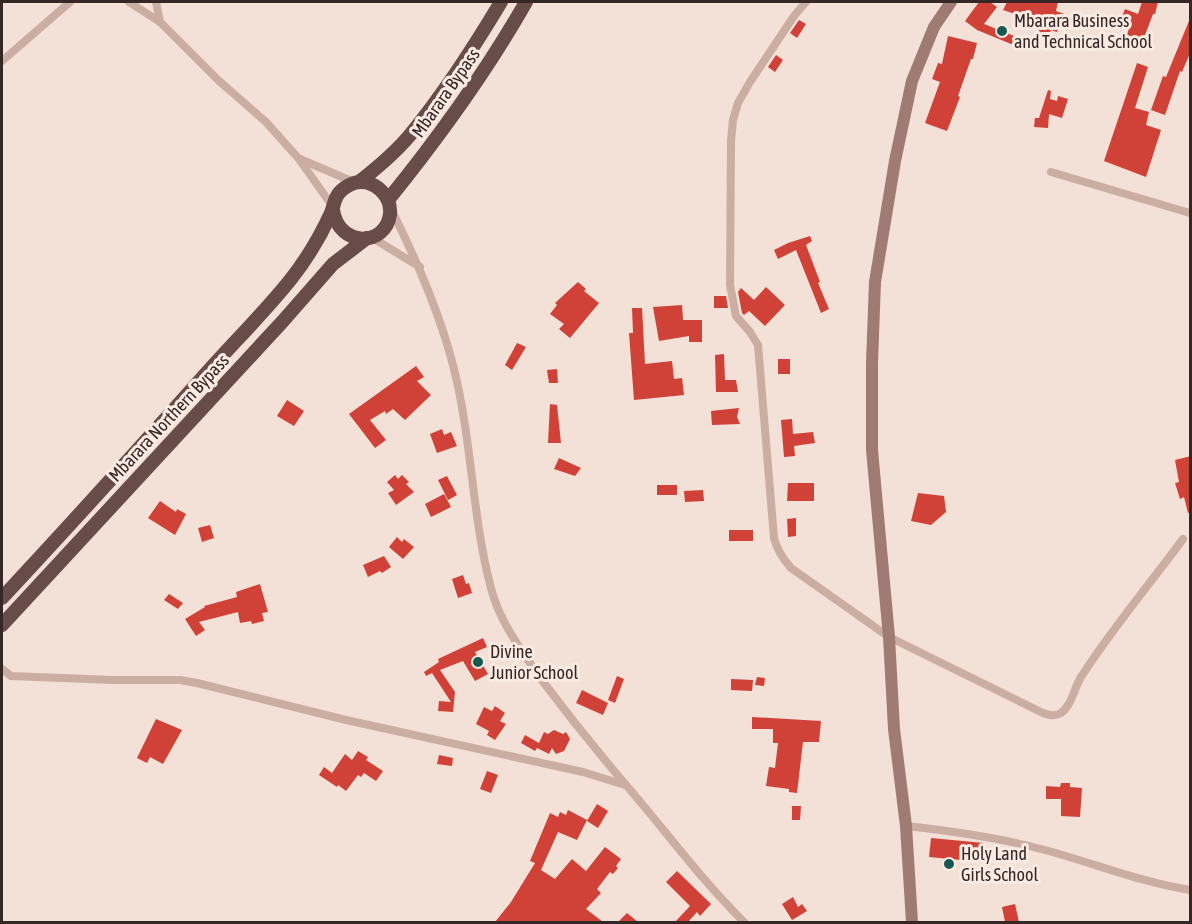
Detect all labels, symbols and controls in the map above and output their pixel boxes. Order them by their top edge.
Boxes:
place label: Mbarara Business and Technical School [1014,10,1152,52]
marker: Mbarara Business and Technical School [995,24,1009,38]
street label: Mbarara Bypass [407,44,484,141]
street label: Mbarara Northern Bypass [104,350,233,486]
place label: Divine Junior School [490,641,578,683]
marker: Divine Junior School [471,655,485,669]
place label: Holy Land Girls School [961,843,1038,885]
marker: Holy Land Girls School [942,857,956,871]

